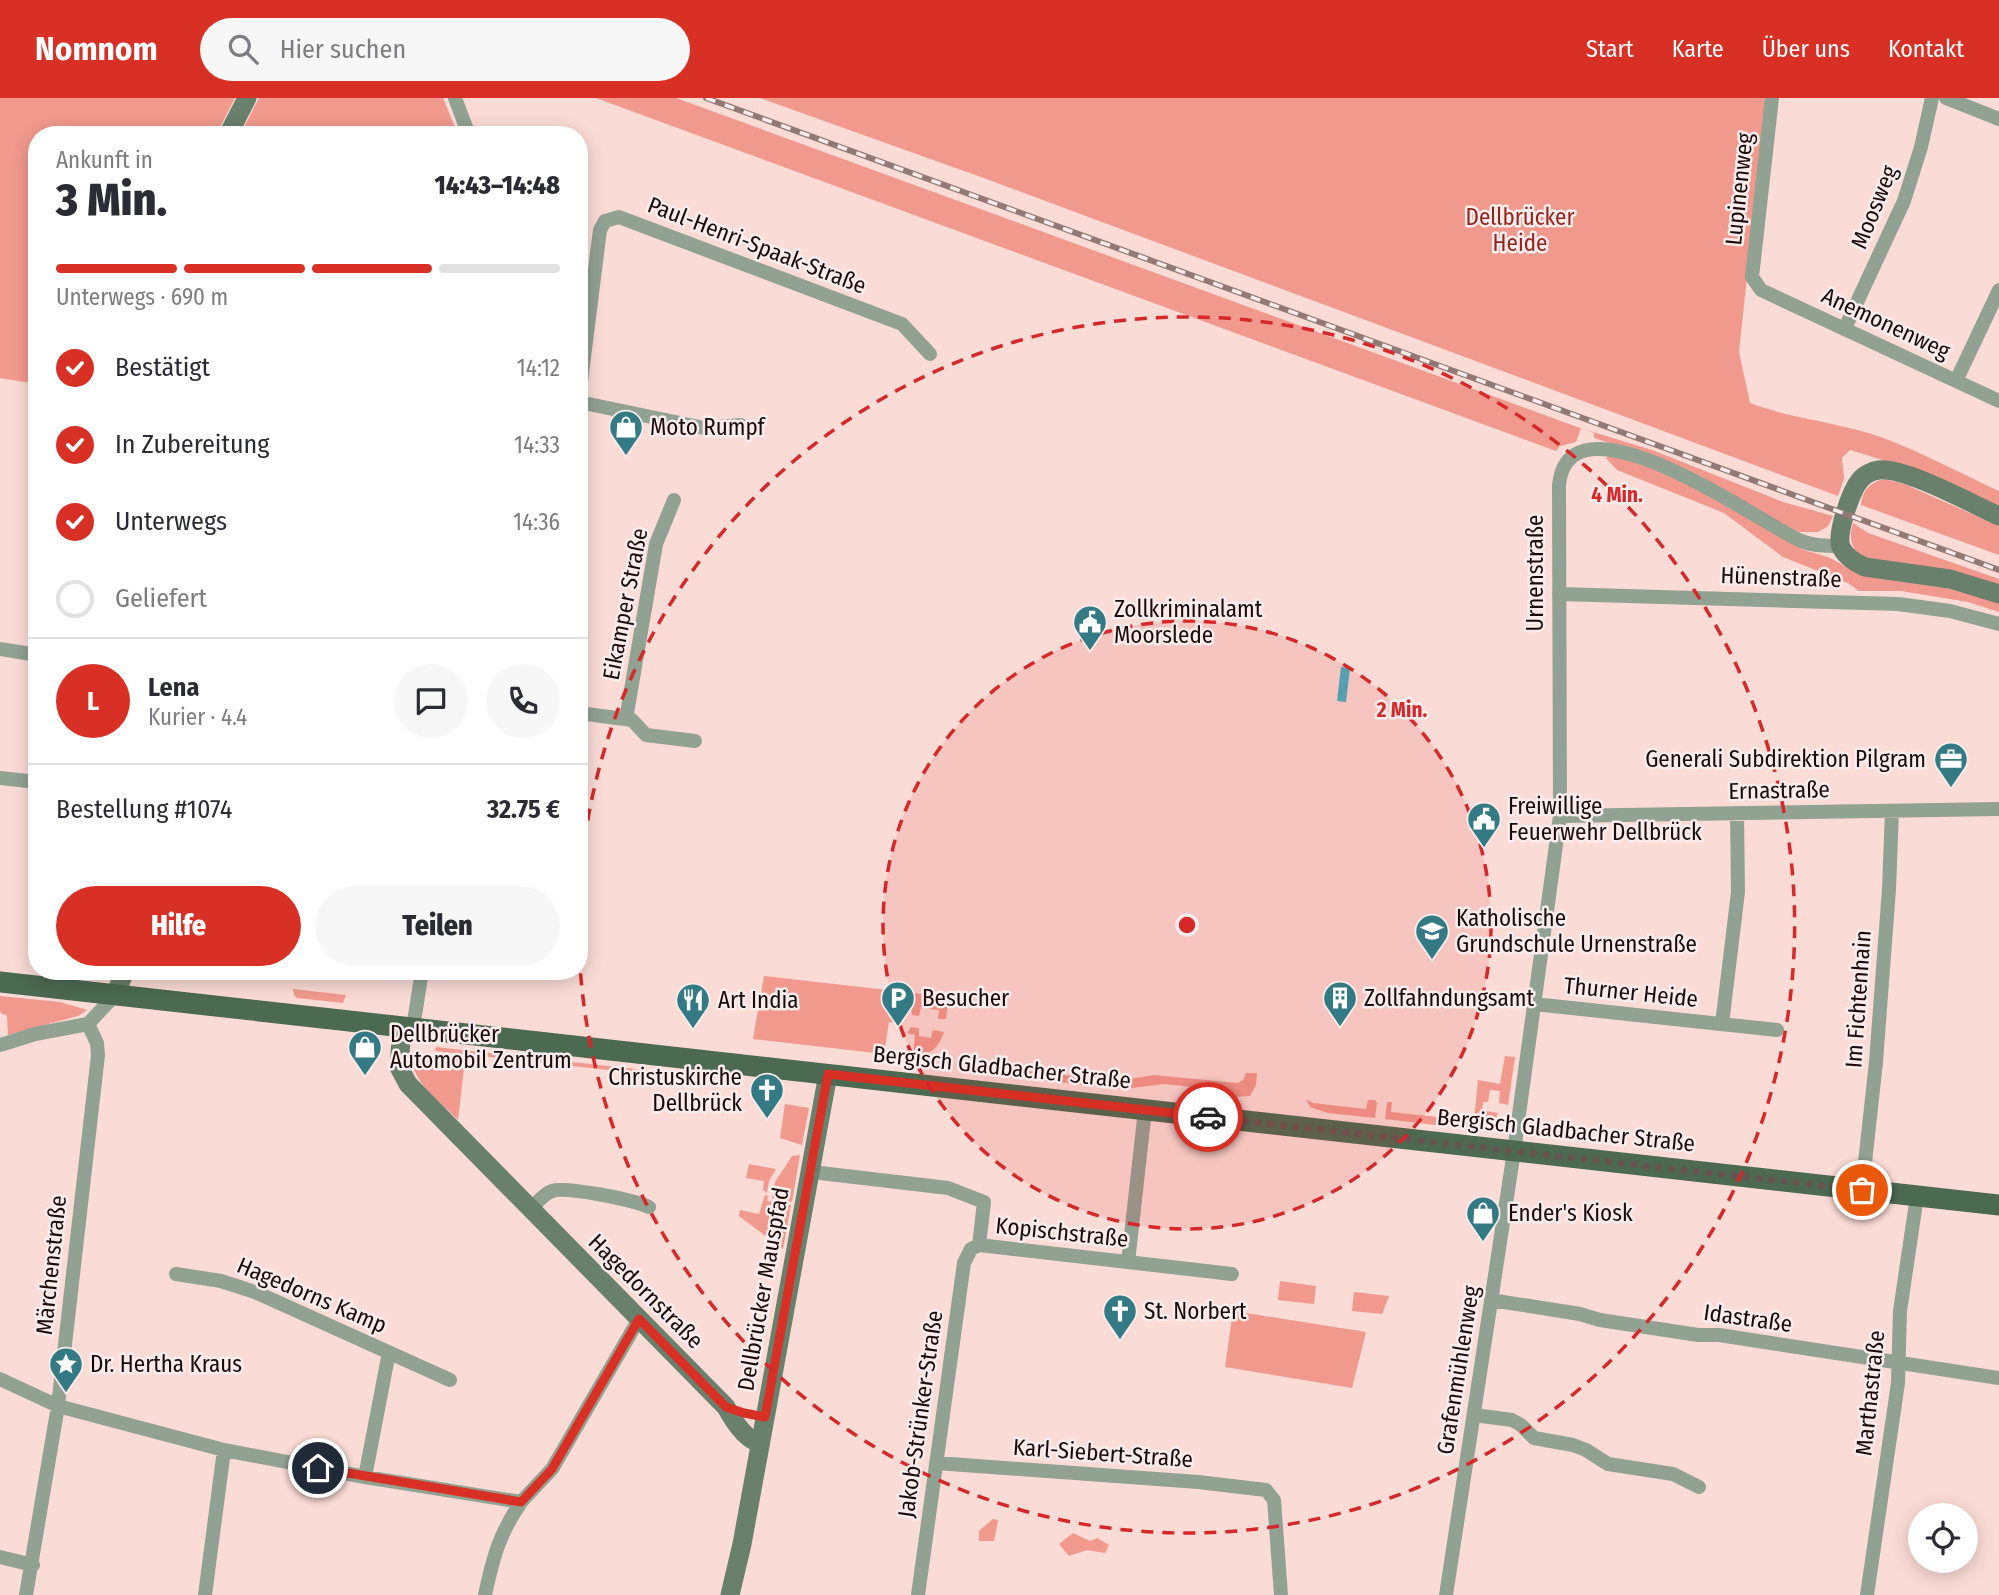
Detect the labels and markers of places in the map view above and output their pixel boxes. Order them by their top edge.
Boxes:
shop icon: Moto Rumpf [607,408,645,457]
place label: Moto Rumpf [650,413,767,441]
place label: Zollkriminalamt Moorslede [1114,595,1263,649]
public building icon: Zollkriminalamt Moorslede [1071,603,1109,652]
office icon: Generali Subdirektion Pilgram [1932,740,1970,789]
place label: Generali Subdirektion Pilgram [1645,745,1926,773]
place label: Freiwillige Feuerwehr Dellbrück [1508,792,1702,846]
public building icon: Freiwillige Feuerwehr Dellbrück [1465,800,1503,849]
place label: Katholische Grundschule Urnenstraße [1456,904,1697,958]
school or university icon: Katholische Grundschule Urnenstraße [1413,912,1451,961]
centre of rings [1175,913,1199,937]
parking icon: Besucher [879,979,917,1028]
building icon: Zollfahndungsamt [1321,979,1359,1028]
restaurant icon: Art India [674,981,712,1030]
place label: Besucher [922,984,1009,1012]
place label: Zollfahndungsamt [1364,984,1534,1012]
place label: Art India [718,986,799,1014]
place label: Dellbrücker Automobil Zentrum [390,1020,572,1074]
shop icon: Dellbrücker Automobil Zentrum [346,1028,384,1077]
place label: Christuskirche Dellbrück [608,1063,742,1117]
church icon: Christuskirche Dellbrück [748,1071,786,1120]
pin [1832,1160,1892,1220]
shop icon: Ender's Kiosk [1464,1194,1502,1243]
place label: Ender's Kiosk [1508,1199,1633,1227]
church icon: St. Norbert [1101,1292,1139,1341]
place label: St. Norbert [1144,1297,1247,1325]
place icon: Dr. Hertha Kraus [47,1345,85,1394]
place label: Dr. Hertha Kraus [90,1350,242,1378]
pin [288,1438,348,1498]

